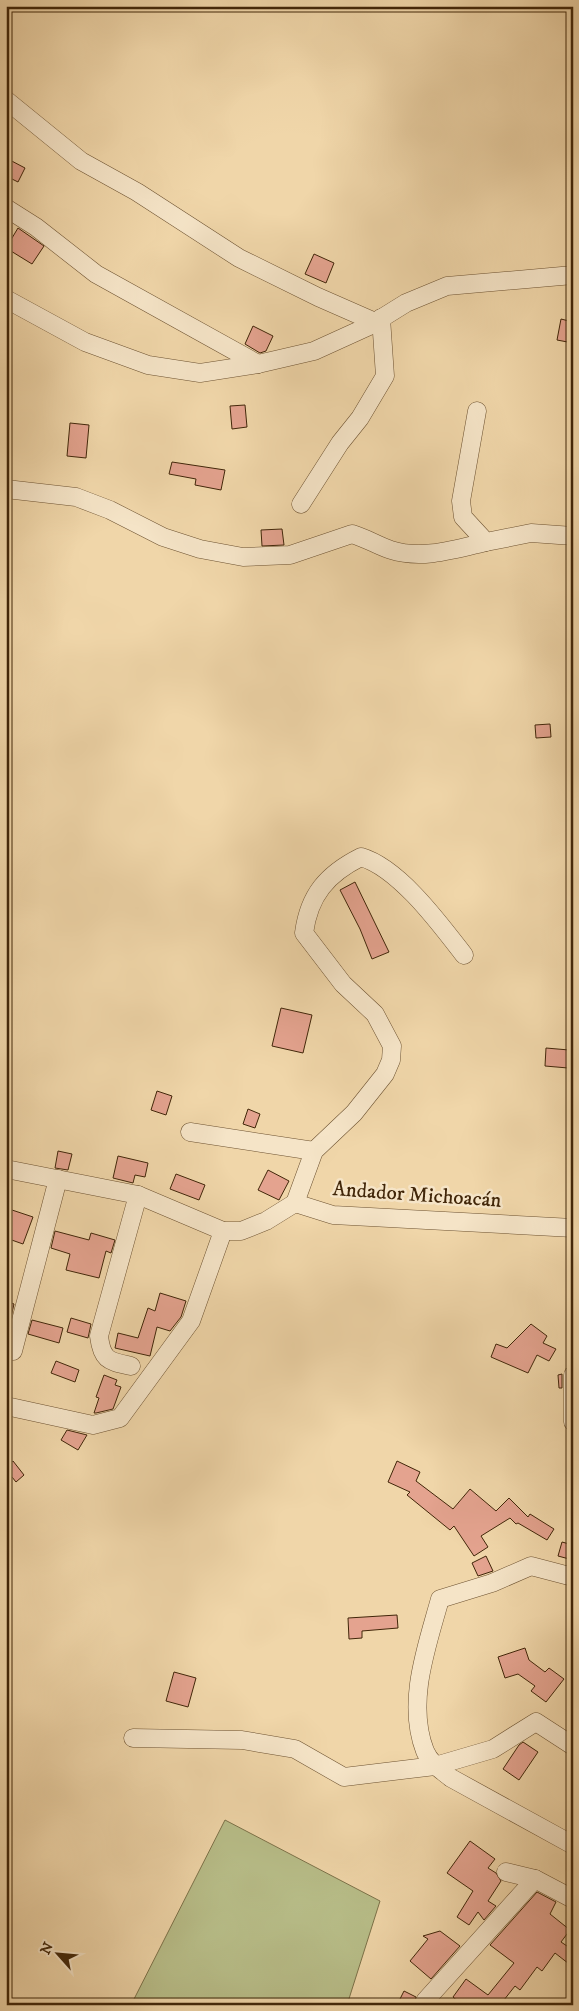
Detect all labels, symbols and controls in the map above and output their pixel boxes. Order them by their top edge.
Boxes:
street label: Andador Michoacán [332,1176,502,1214]
north arrow [32,1928,82,1978]
text: N [37,1939,58,1958]

